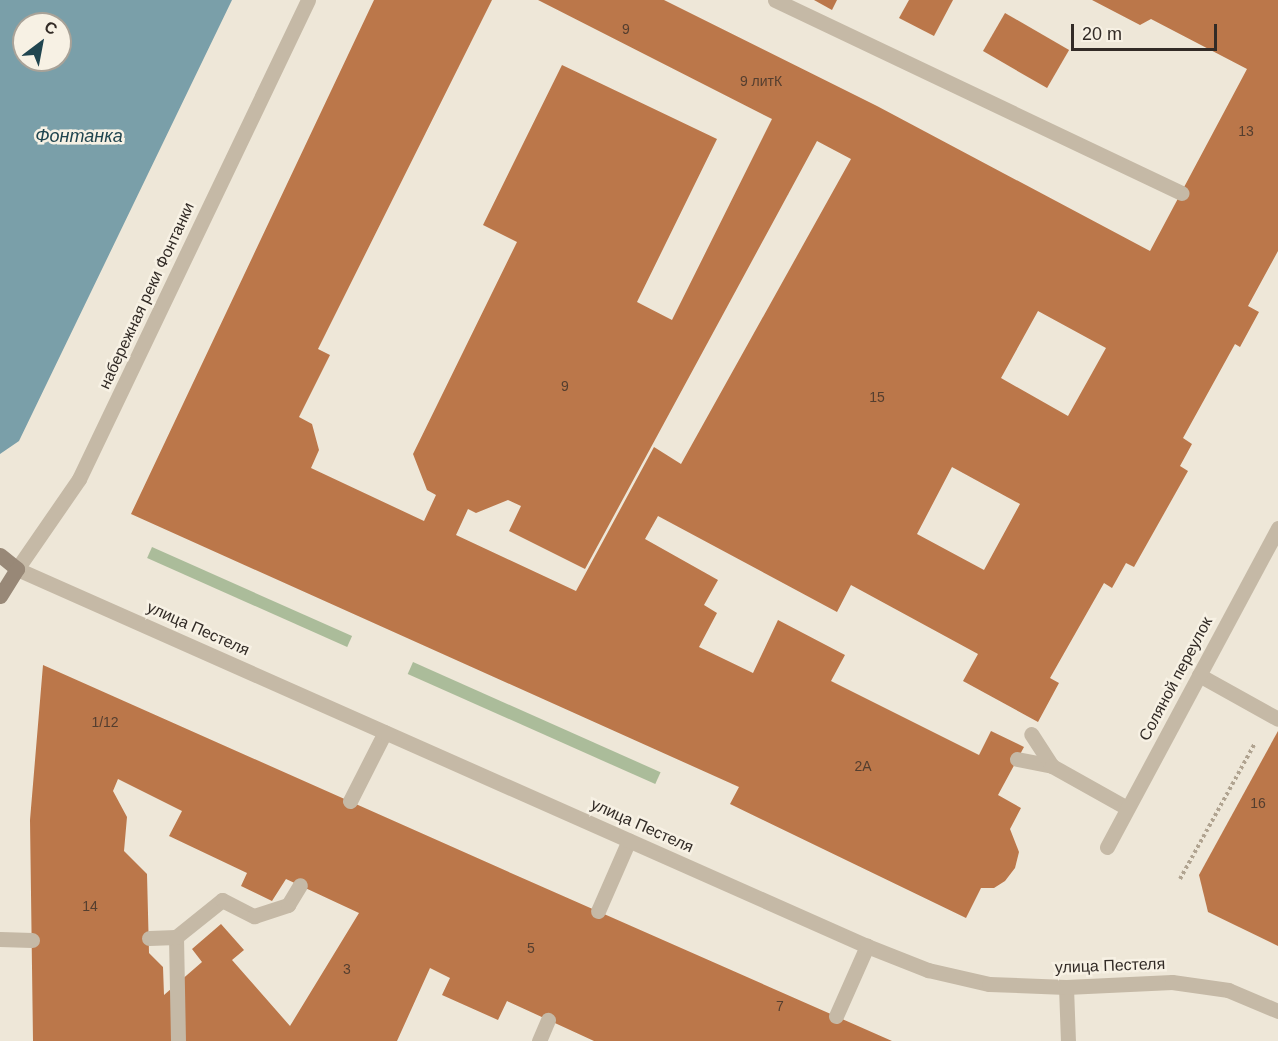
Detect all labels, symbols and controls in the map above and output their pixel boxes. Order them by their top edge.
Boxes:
north arrow [12,12,72,72]
scale bar [1074,12,1220,50]
text: С [41,18,60,38]
house number: 9 [622,21,630,37]
text: 20 m [1082,24,1122,44]
house number: 9 литК [740,73,782,89]
house number: 13 [1238,123,1254,139]
water label: Фонтанка [35,125,123,147]
street label: набережная реки Фонтанки [95,200,199,392]
house number: 9 [561,378,569,394]
house number: 15 [869,389,885,405]
street label: улица Пестеля [144,598,252,660]
street label: Соляной переулок [1135,614,1217,744]
house number: 1/12 [91,714,119,730]
house number: 2А [854,758,872,774]
street label: улица Пестеля [588,795,696,857]
house number: 16 [1250,795,1266,811]
house number: 14 [82,898,98,914]
house number: 5 [527,940,535,956]
street label: улица Пестеля [1055,954,1165,978]
house number: 3 [343,961,351,977]
house number: 7 [776,998,784,1014]

